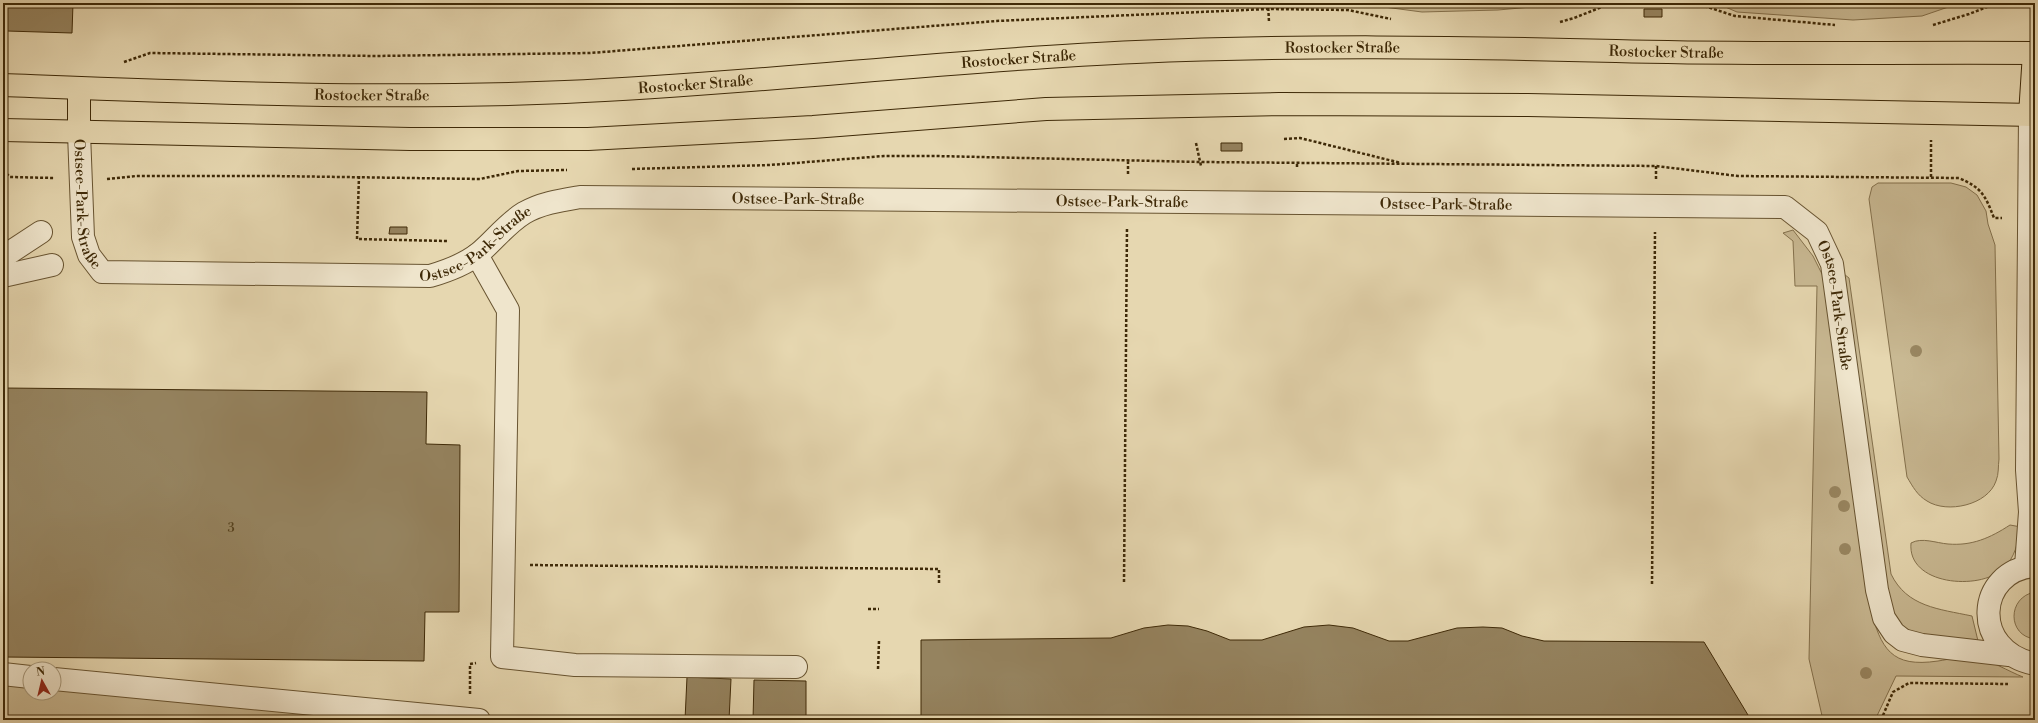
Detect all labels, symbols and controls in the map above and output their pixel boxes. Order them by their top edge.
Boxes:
street label: Rostocker Straße [1284,38,1400,57]
street label: Rostocker Straße [1608,41,1724,62]
street label: Rostocker Straße [960,46,1077,72]
street label: Rostocker Straße [637,71,754,98]
street label: Rostocker Straße [314,85,430,105]
street label: Ostsee-Park-Straße [70,138,106,273]
street label: Ostsee-Park-Straße [732,189,864,209]
street label: Ostsee-Park-Straße [1056,191,1188,212]
street label: Ostsee-Park-Straße [1380,194,1512,214]
street label: Ostsee-Park-Straße [419,201,535,286]
street label: Ostsee-Park-Straße [1813,237,1856,372]
house number: 3 [227,520,235,536]
north arrow [22,661,62,701]
text: N [35,665,46,680]

